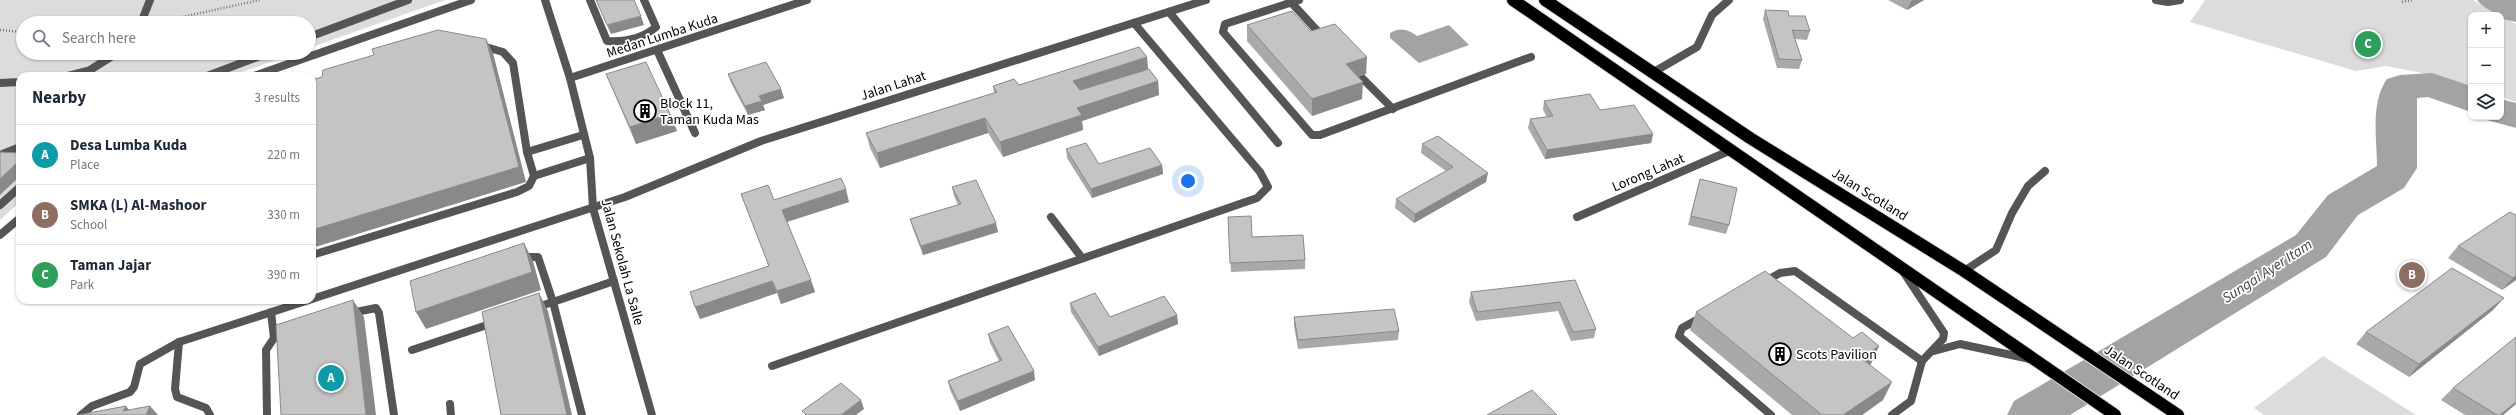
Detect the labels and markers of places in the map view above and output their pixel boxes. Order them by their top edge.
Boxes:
pin: C [2355,29,2381,59]
place label: Block 11, Taman Kuda Mas [660,94,759,130]
building icon: Block 11, Taman Kuda Mas [632,98,658,124]
pin: B [2399,260,2425,290]
building icon: Scots Pavilion [1767,341,1793,367]
place label: Scots Pavilion [1796,345,1877,365]
pin: A [318,363,344,393]

